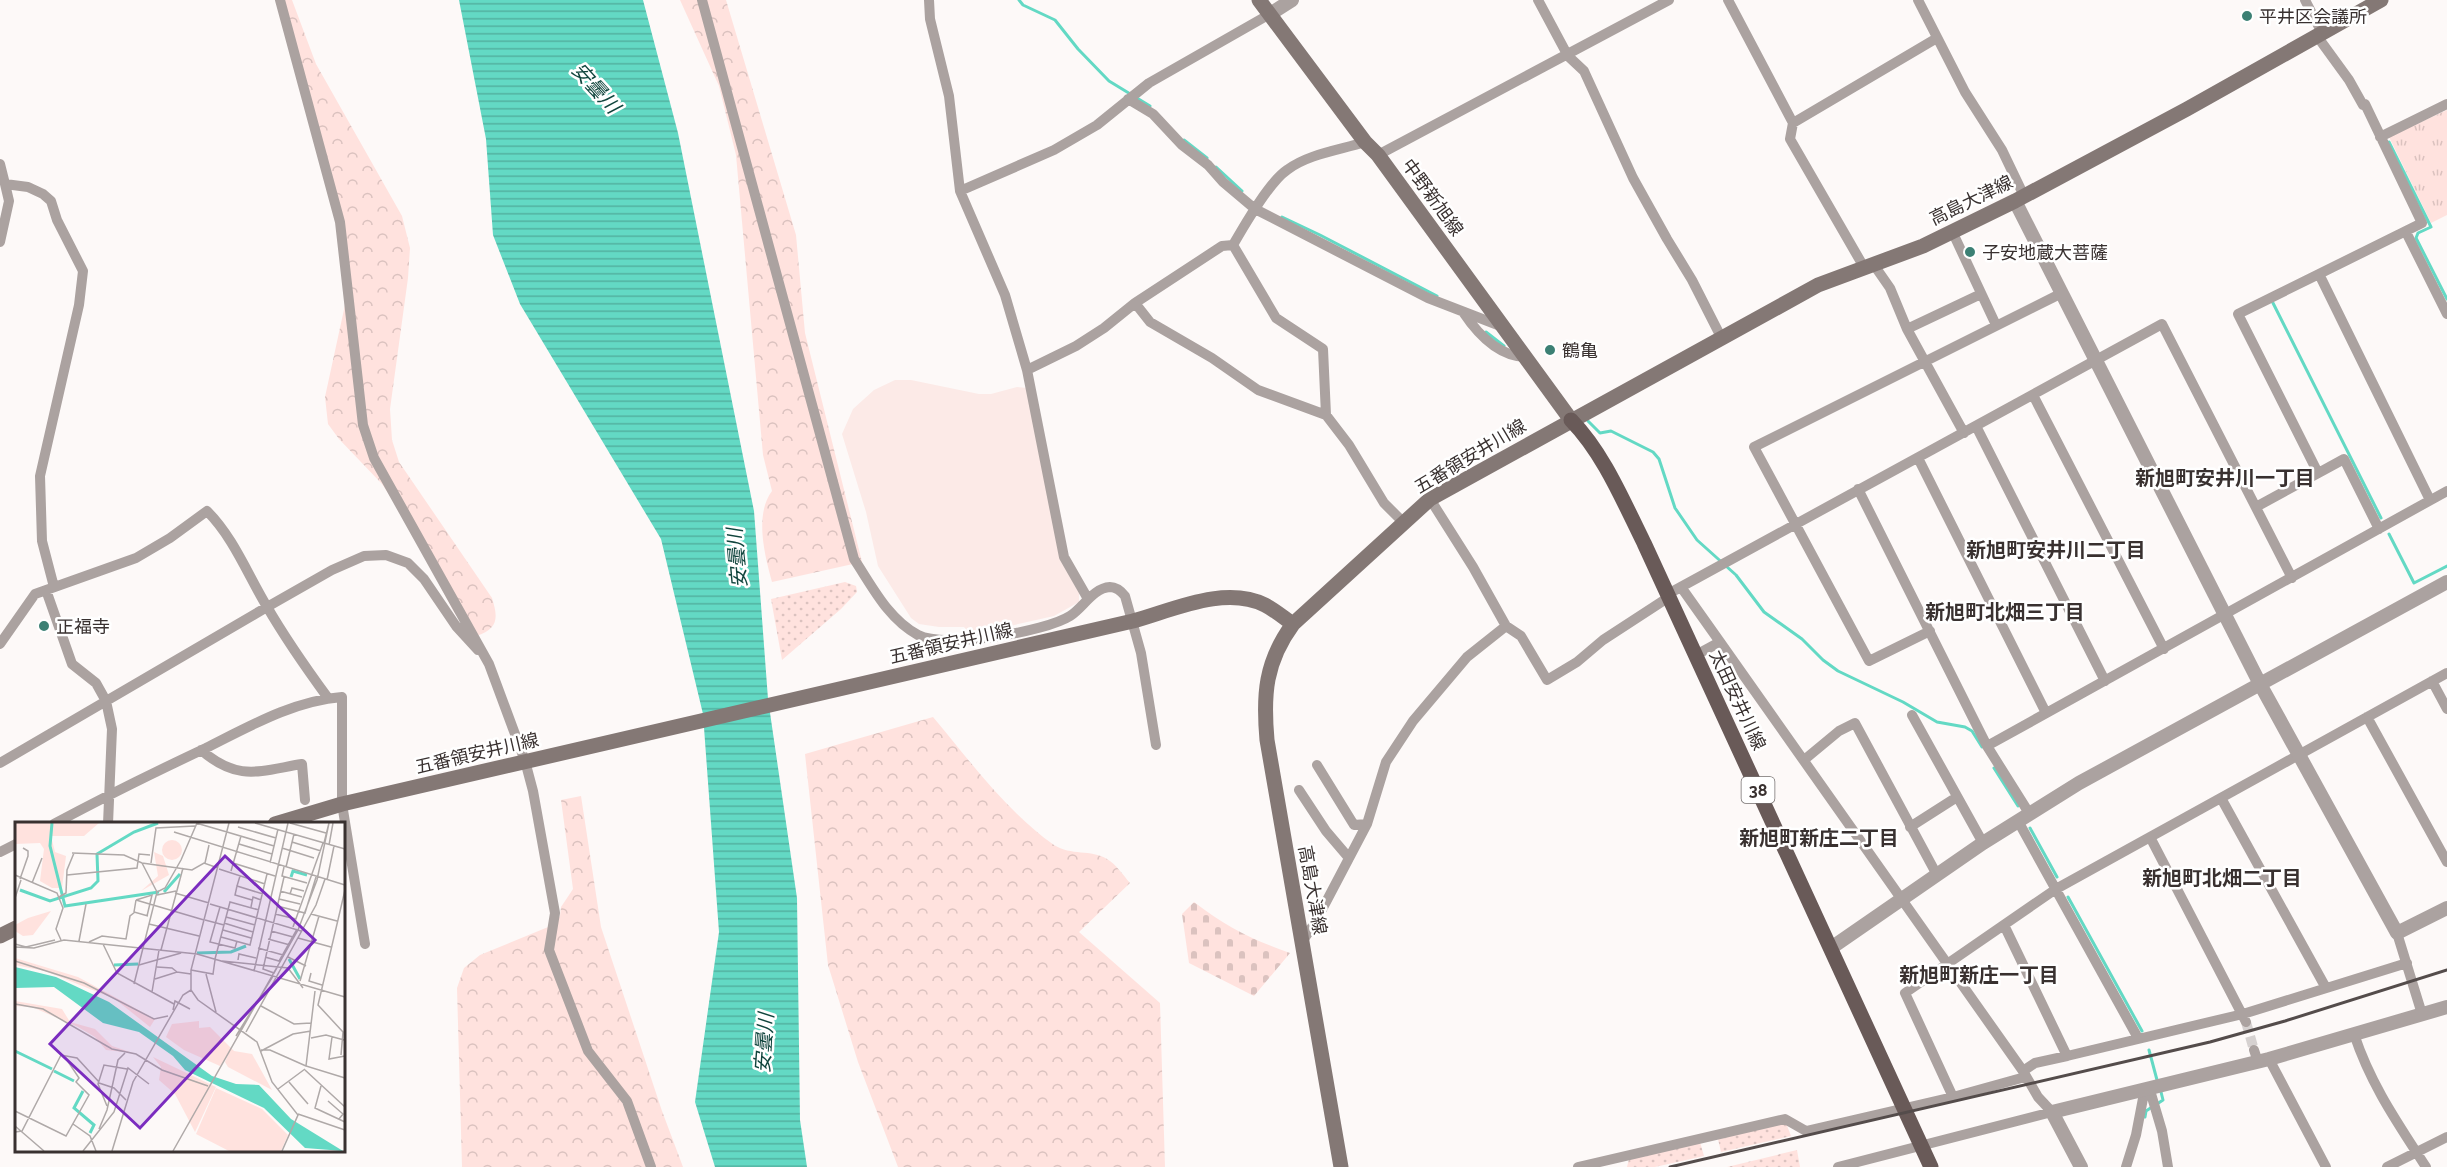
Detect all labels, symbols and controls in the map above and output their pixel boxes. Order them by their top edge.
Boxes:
place label: 平井区会議所 [2259,6,2367,27]
marker: 平井区会議所 [2240,9,2254,23]
water label: 安曇川 [567,58,626,120]
street label: 中野新旭線 [1398,154,1468,240]
street label: 高島大津線 [1926,171,2016,229]
place label: 子安地蔵大菩薩 [1982,242,2108,263]
marker: 子安地蔵大菩薩 [1963,245,1977,259]
place label: 鶴亀 [1562,340,1598,361]
marker: 鶴亀 [1543,343,1557,357]
street label: 五番領安井川線 [1411,415,1529,497]
district label: 新旭町安井川一丁目 [2135,466,2315,490]
water label: 安曇川 [722,525,752,589]
district label: 新旭町安井川二丁目 [1966,538,2146,562]
district label: 新旭町北畑三丁目 [1925,600,2085,624]
place label: 正福寺 [56,616,110,637]
marker: 正福寺 [37,619,51,633]
street label: 五番領安井川線 [887,619,1015,667]
street label: 太田安井川線 [1706,647,1770,753]
street label: 五番領安井川線 [413,729,541,777]
road number: 38 [1742,777,1774,803]
inset map [15,822,345,1152]
district label: 新旭町新庄二丁目 [1739,826,1899,850]
street label: 高島大津線 [1295,844,1331,936]
district label: 新旭町北畑二丁目 [2142,866,2302,890]
district label: 新旭町新庄一丁目 [1899,963,2059,987]
water label: 安曇川 [750,1010,778,1074]

